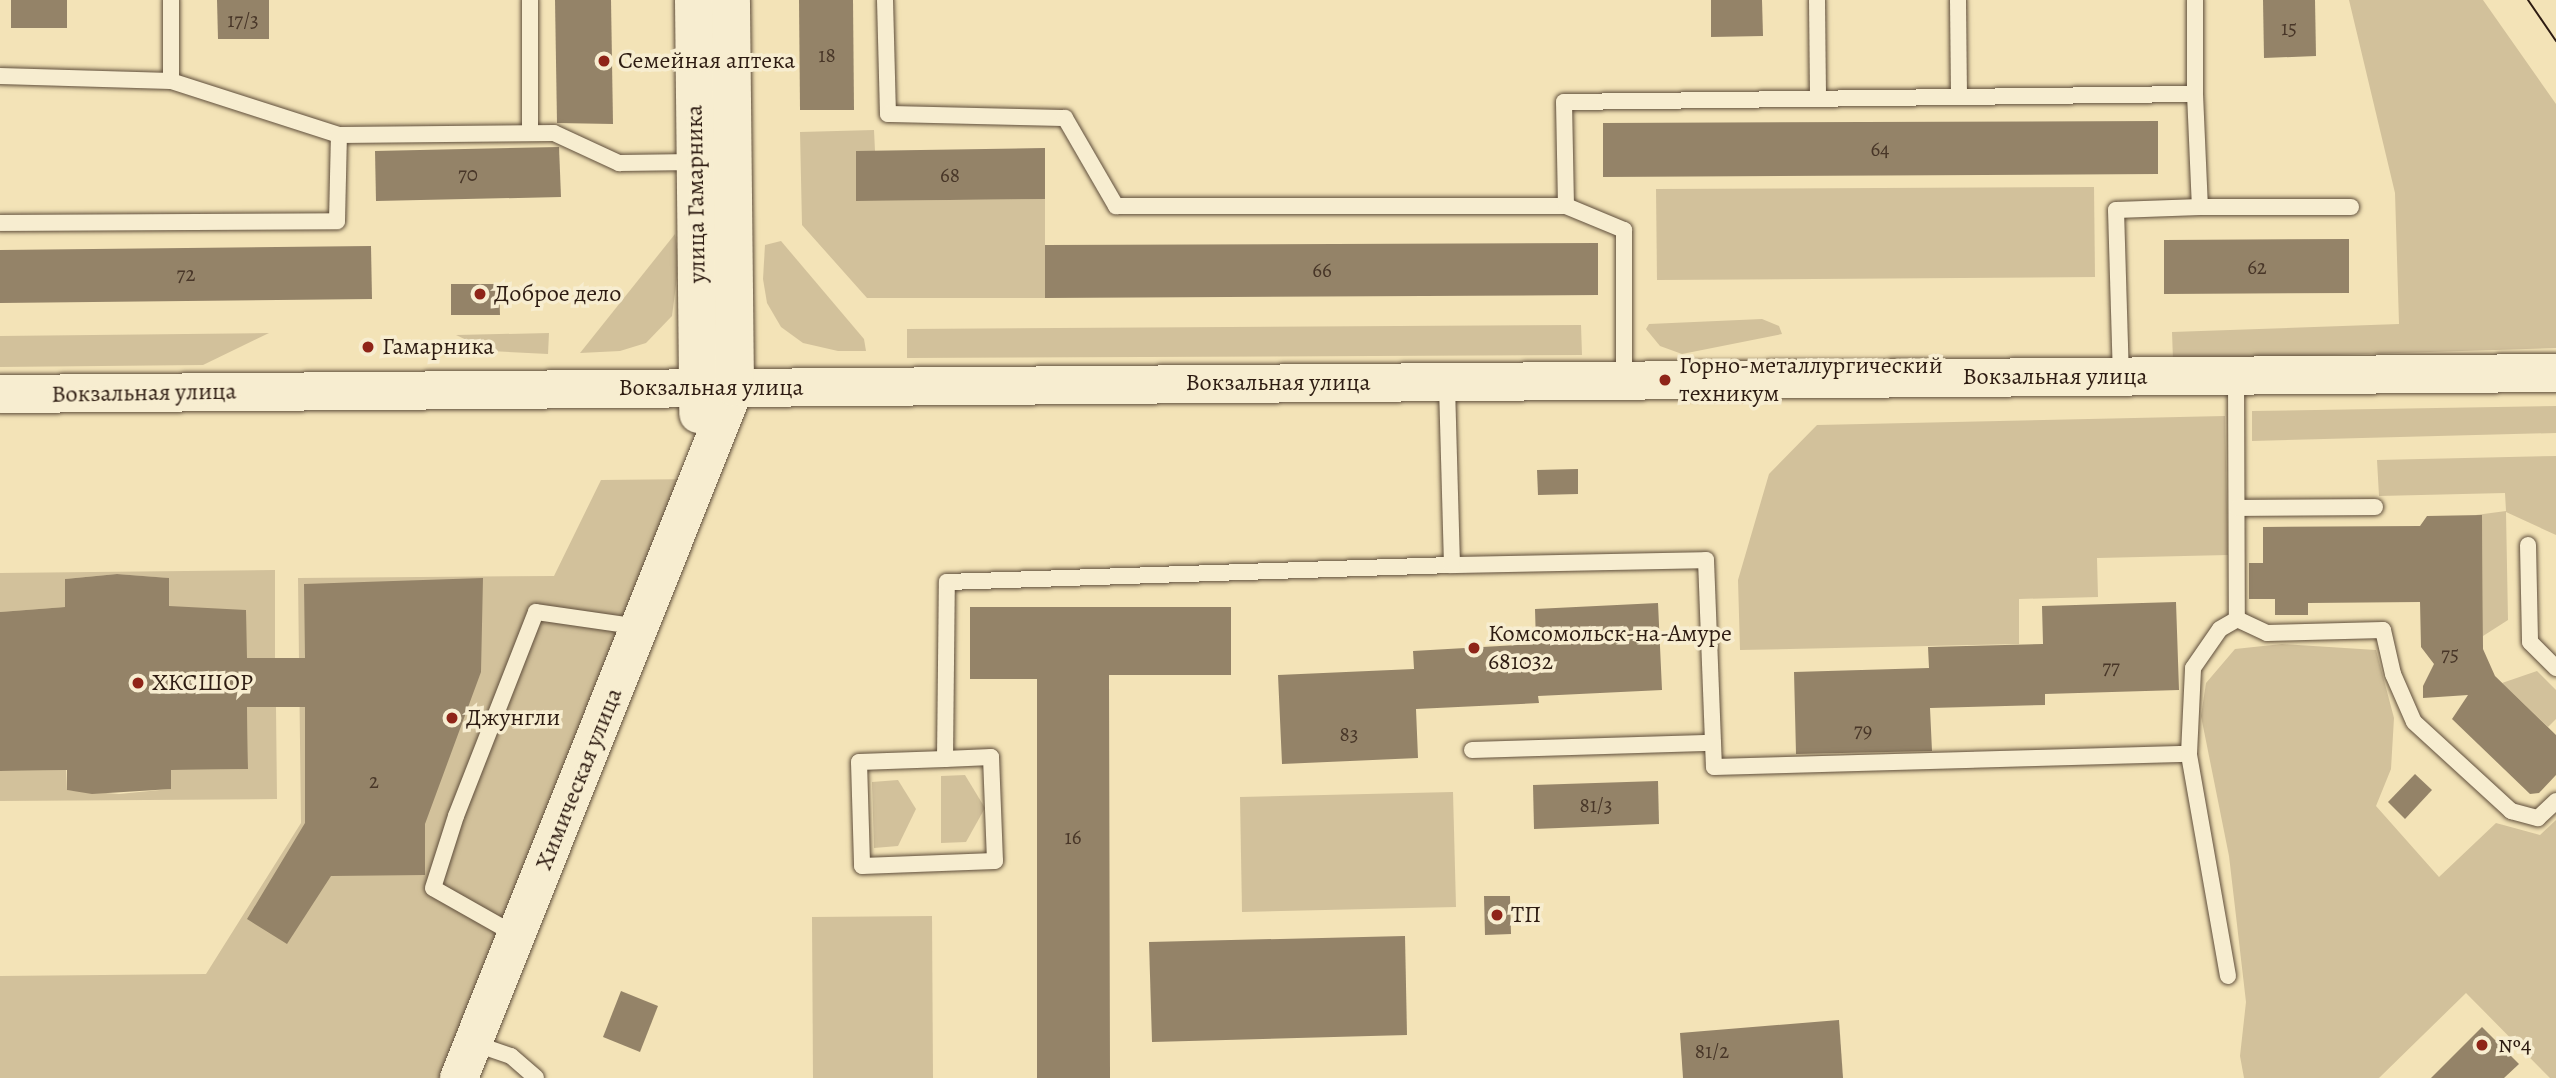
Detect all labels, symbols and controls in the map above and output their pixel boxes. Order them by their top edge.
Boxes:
house number: 17/3 [227,7,259,33]
house number: 15 [2281,15,2297,41]
house number: 18 [818,42,836,68]
place label: Семейная аптека [618,47,795,75]
marker: Семейная аптека [596,53,612,69]
street label: улица Гамарника [680,105,712,283]
house number: 64 [1870,136,1890,162]
house number: 70 [458,161,478,187]
house number: 68 [940,162,960,188]
house number: 62 [2247,254,2267,280]
house number: 66 [1312,257,1332,283]
house number: 72 [177,261,195,287]
place label: Доброе дело [494,280,621,308]
marker: Доброе дело [472,286,488,302]
place label: Гамарника [382,333,494,361]
marker: Гамарника [360,339,376,355]
place label: Горно-металлургический техникум [1679,352,1943,408]
street label: Вокзальная улица [1962,363,2148,391]
street label: Вокзальная улица [1185,369,1371,397]
marker: Горно-металлургический техникум [1657,372,1673,388]
street label: Вокзальная улица [618,374,804,402]
street label: Вокзальная улица [51,377,237,409]
place label: Комсомольск-на-Амуре 681032 [1488,620,1732,676]
marker: Комсомольск-на-Амуре 681032 [1466,640,1482,656]
house number: 75 [2441,641,2459,667]
house number: 77 [2102,654,2120,680]
place label: ХКСШОР [152,669,253,697]
marker: ХКСШОР [130,675,146,691]
street label: Химическая улица [529,684,629,874]
place label: Джунгли [466,704,560,732]
marker: Джунгли [444,710,460,726]
house number: 79 [1854,717,1872,743]
house number: 83 [1340,721,1358,747]
house number: 2 [369,768,379,794]
house number: 81/3 [1579,792,1613,818]
house number: 16 [1065,824,1081,850]
place label: ТП [1511,901,1541,929]
marker: ТП [1489,907,1505,923]
place label: №4 [2498,1031,2532,1059]
marker: №4 [2472,1035,2492,1055]
house number: 81/2 [1695,1038,1729,1064]

